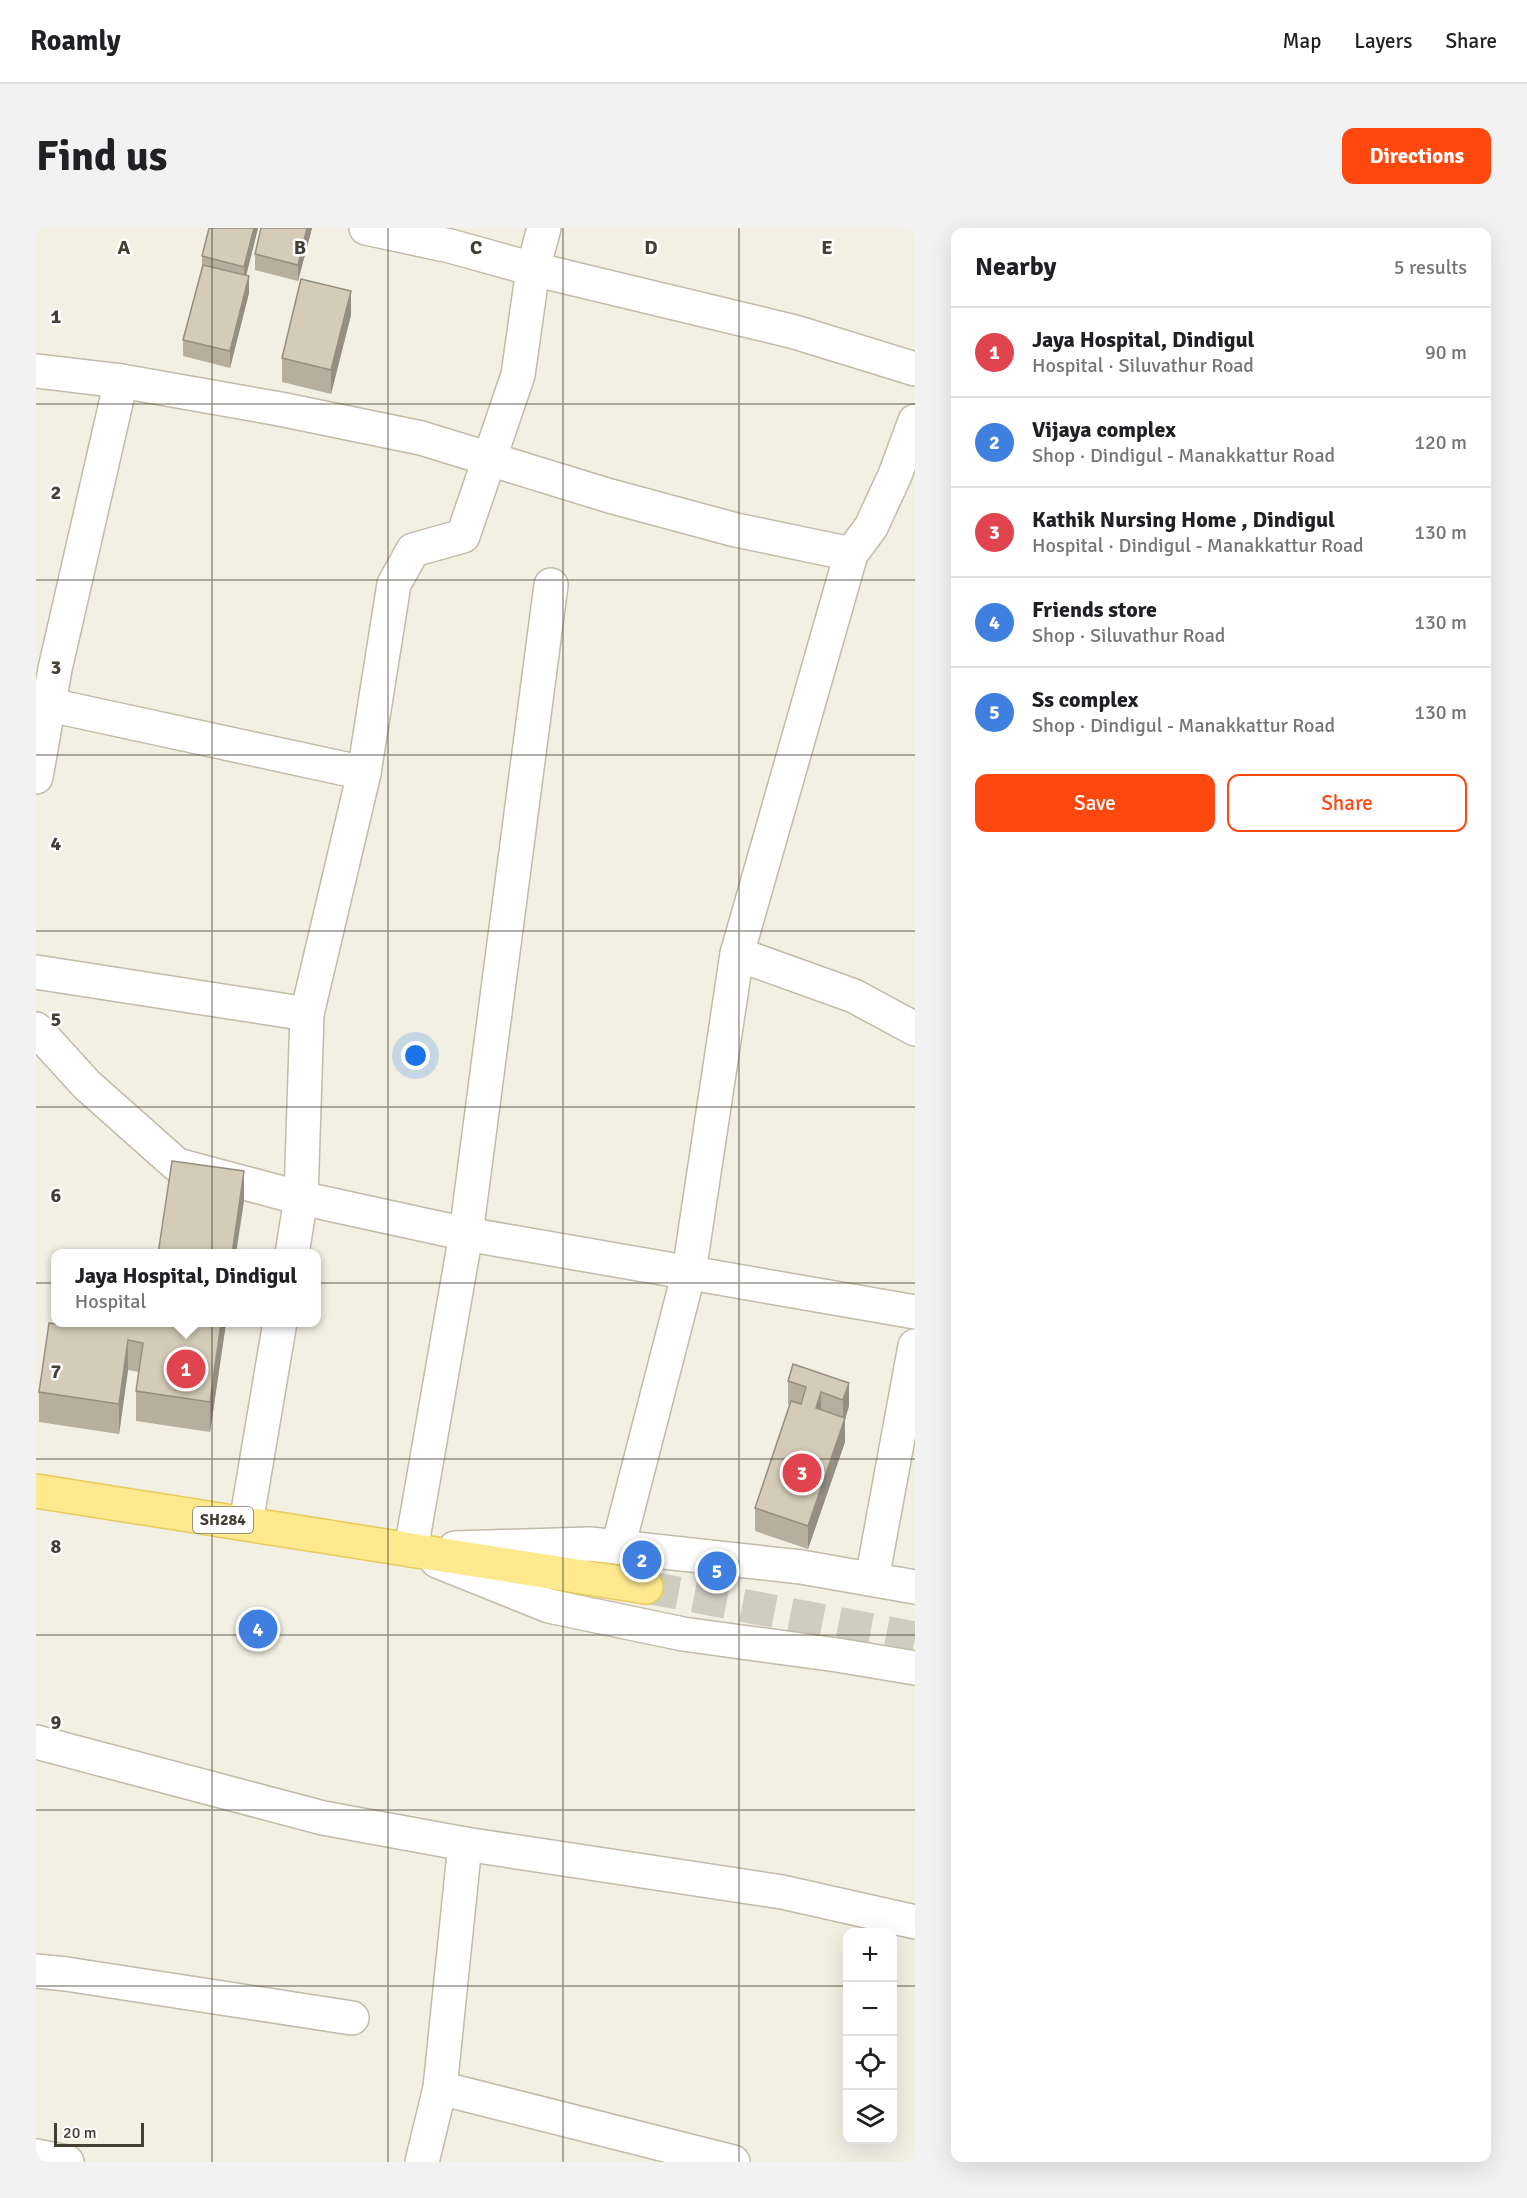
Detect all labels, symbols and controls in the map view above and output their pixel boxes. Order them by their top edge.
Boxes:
text: Roamly [30,24,121,58]
text: Map [1283,28,1321,54]
text: Layers [1354,28,1412,54]
text: Share [1445,28,1497,54]
button: Directions [1342,128,1491,184]
text: Find us [36,131,167,182]
text: A [118,235,131,260]
text: B [294,235,306,260]
text: C [470,235,482,260]
text: D [644,235,658,260]
text: E [821,235,833,260]
text: Nearby [975,251,1056,283]
text: 5 results [1394,255,1467,280]
text: 1 [51,304,62,329]
text: Jaya Hospital, Dindigul [1032,326,1254,353]
text: 1 [989,340,1000,365]
text: 90 m [1425,340,1467,365]
text: Hospital · Siluvathur Road [1032,353,1254,378]
text: Vijaya complex [1032,416,1176,443]
text: 2 [989,430,1000,455]
text: 120 m [1414,430,1467,455]
text: Shop · Dindigul - Manakkattur Road [1032,443,1335,468]
text: 2 [51,480,61,505]
text: Kathik Nursing Home , Dindigul [1032,506,1335,533]
text: 3 [989,520,1000,545]
text: 130 m [1414,520,1467,545]
text: Hospital · Dindigul - Manakkattur Road [1032,533,1364,558]
text: Friends store [1032,596,1157,623]
text: 4 [989,610,1000,635]
text: 130 m [1414,610,1467,635]
text: Shop · Siluvathur Road [1032,623,1225,648]
text: 3 [51,655,61,680]
text: Ss complex [1032,686,1138,713]
text: 5 [989,700,1000,725]
text: 130 m [1414,700,1467,725]
text: Shop · Dindigul - Manakkattur Road [1032,713,1335,738]
button: Save [975,774,1215,832]
button: Share [1227,774,1467,832]
text: 4 [51,831,62,856]
text: 5 [51,1007,61,1032]
your location [401,1041,430,1070]
text: 6 [51,1183,62,1208]
popup [51,1249,321,1327]
text: Jaya Hospital, Dindigul [75,1262,297,1289]
text: Hospital [75,1289,146,1314]
pin: 1 [166,1346,206,1392]
text: 7 [51,1359,62,1384]
pin: 3 [782,1450,822,1496]
road number: SH284 [193,1507,253,1533]
text: 8 [51,1534,62,1559]
pin: 2 [622,1538,662,1582]
pin: 5 [698,1548,736,1594]
pin: 4 [238,1606,278,1652]
text: 9 [51,1710,62,1735]
map controls [843,1928,897,2144]
button: + [843,1928,897,1982]
button: − [843,1982,897,2036]
button: locate [843,2036,897,2090]
button: layers [843,2090,897,2144]
scale bar [54,2120,144,2148]
text: 20 m [63,2123,97,2143]

